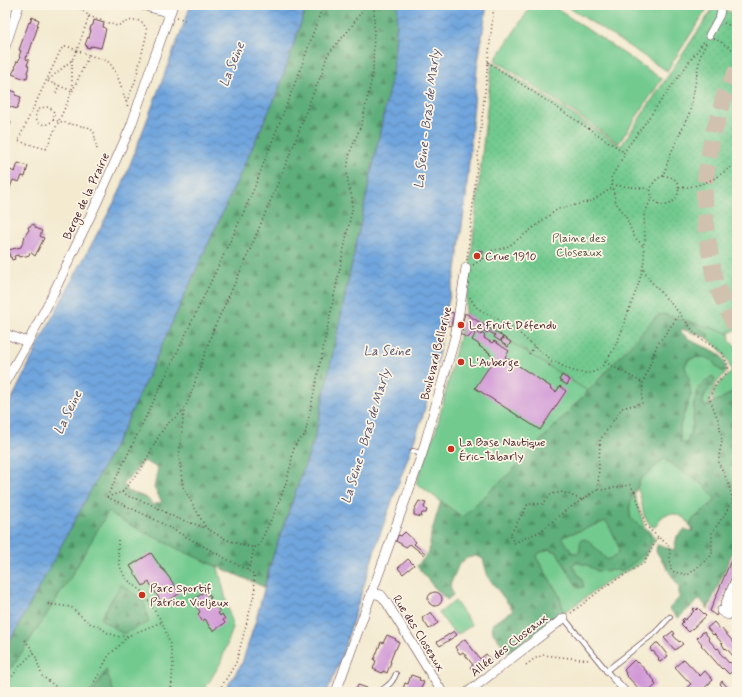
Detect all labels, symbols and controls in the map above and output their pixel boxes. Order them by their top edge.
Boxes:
water label: La Seine [216,39,249,89]
water label: La Seine - Bras de Marly [411,47,445,190]
street label: Berge de la Prairie [60,150,114,243]
park label: Plaine des Closeaux [552,231,606,261]
place label: Crue 1910 [485,249,537,265]
marker: Crue 1910 [472,251,482,261]
street label: Boulevard Bellerive [418,305,456,402]
place label: Le Fruit Défendu [469,318,556,334]
marker: Le Fruit Défendu [456,320,466,330]
water label: La Seine [364,343,411,360]
place label: L'Auberge [469,355,519,372]
marker: L'Auberge [456,357,466,367]
water label: La Seine - Bras de Marly [338,366,395,506]
water label: La Seine [50,387,87,437]
place label: La Base Nautique Éric-Tabarly [459,435,545,465]
marker: La Base Nautique Éric-Tabarly [446,444,456,454]
place label: Parc Sportif Patrice Vieljeux [150,581,229,611]
marker: Parc Sportif Patrice Vieljeux [137,590,147,600]
street label: Rue des Closeaux [388,592,448,675]
street label: Allée des Closeaux [468,611,552,681]

